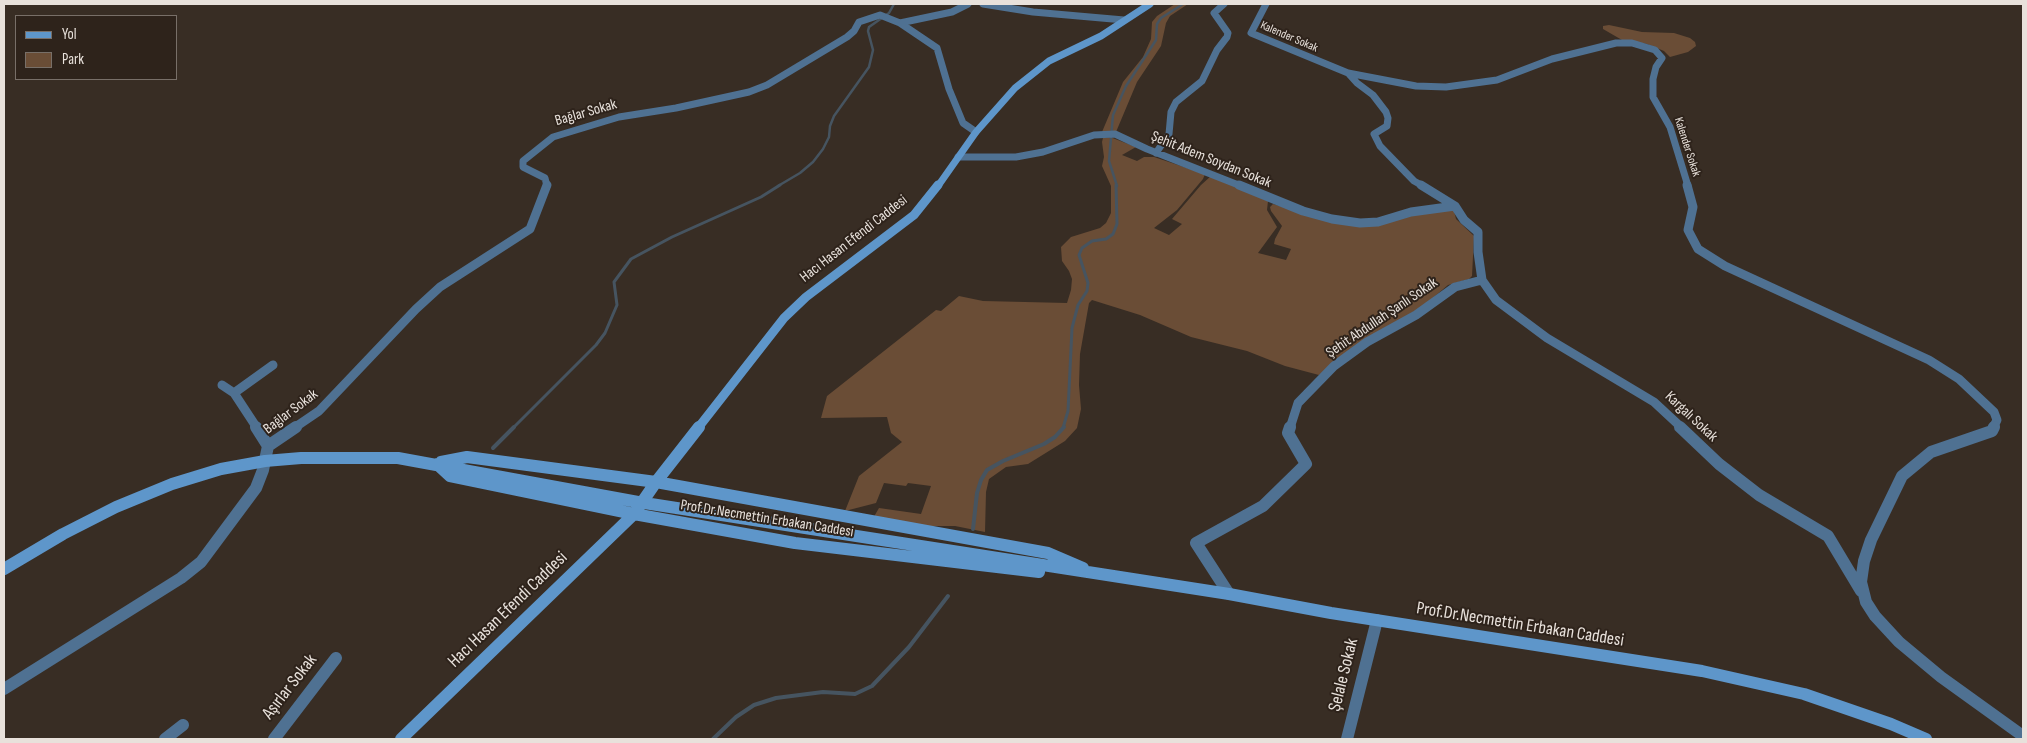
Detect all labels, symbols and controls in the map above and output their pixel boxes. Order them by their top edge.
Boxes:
legend [15,15,178,80]
street label: Kalender Sokak [1258,18,1320,56]
text: Yol [62,25,77,44]
text: Park [62,50,84,69]
street label: Bağlar Sokak [553,96,619,130]
street label: Kalender Sokak [1671,116,1703,178]
street label: Şehit Adem Soydan Sokak [1148,128,1274,192]
street label: Hacı Hasan Efendi Caddesi [797,191,911,287]
street label: Şehit Abdullah Şanlı Sokak [1323,274,1441,362]
street label: Bağlar Sokak [260,386,322,438]
street label: Kargalı Sokak [1661,388,1721,446]
street label: Prof.Dr.Necmettin Erbakan Caddesi [679,496,855,542]
street label: Hacı Hasan Efendi Caddesi [444,547,572,673]
street label: Prof.Dr.Necmettin Erbakan Caddesi [1415,598,1625,652]
street label: Şelale Sokak [1325,636,1363,714]
street label: Aşırlar Sokak [258,650,322,724]

